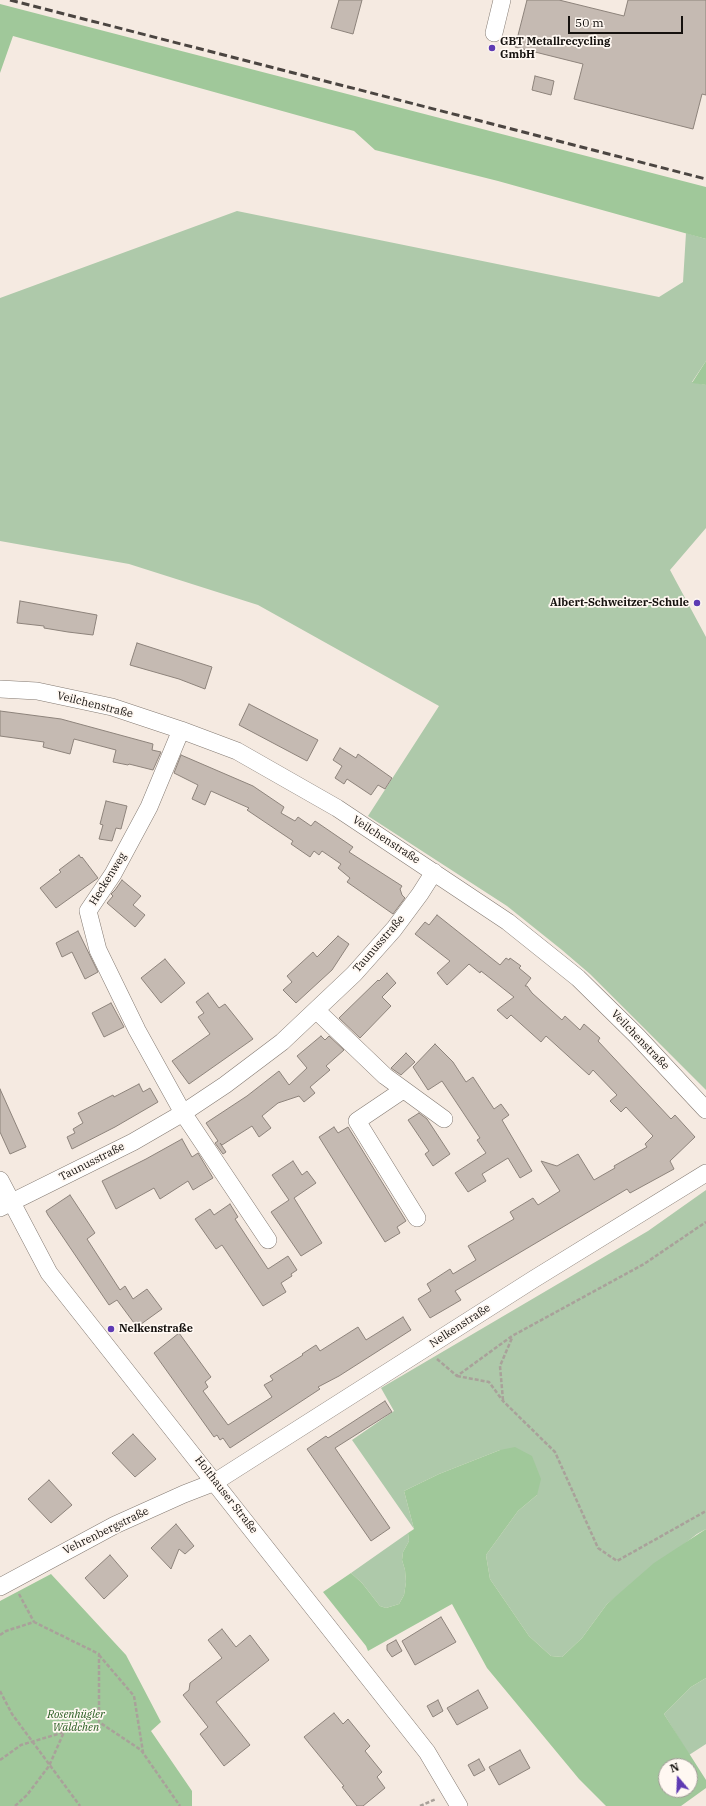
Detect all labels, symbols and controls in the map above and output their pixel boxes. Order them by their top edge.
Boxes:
scale bar [570,8,685,34]
text: 50 m [575,15,604,30]
place label: GBT Metallrecycling GmbH [500,35,610,61]
marker: GBT Metallrecycling GmbH [487,43,497,53]
place label: Albert-Schweitzer-Schule [550,596,689,610]
marker: Albert-Schweitzer-Schule [692,598,702,608]
street label: Veilchenstraße [56,689,134,721]
street label: Veilchenstraße [350,813,422,867]
street label: Heckenweg [87,850,129,908]
street label: Taunusstraße [351,913,407,975]
street label: Veilchenstraße [608,1007,672,1073]
street label: Taunusstraße [57,1140,127,1184]
street label: Nelkenstraße [427,1301,493,1351]
place label: Nelkenstraße [119,1322,193,1336]
marker: Nelkenstraße [106,1324,116,1334]
street label: Holthauser Straße [192,1454,260,1536]
street label: Vehrenbergstraße [61,1505,151,1557]
park label: Rosenhügler Wäldchen [47,1708,105,1734]
north arrow [658,1758,698,1798]
text: N [668,1760,681,1776]

